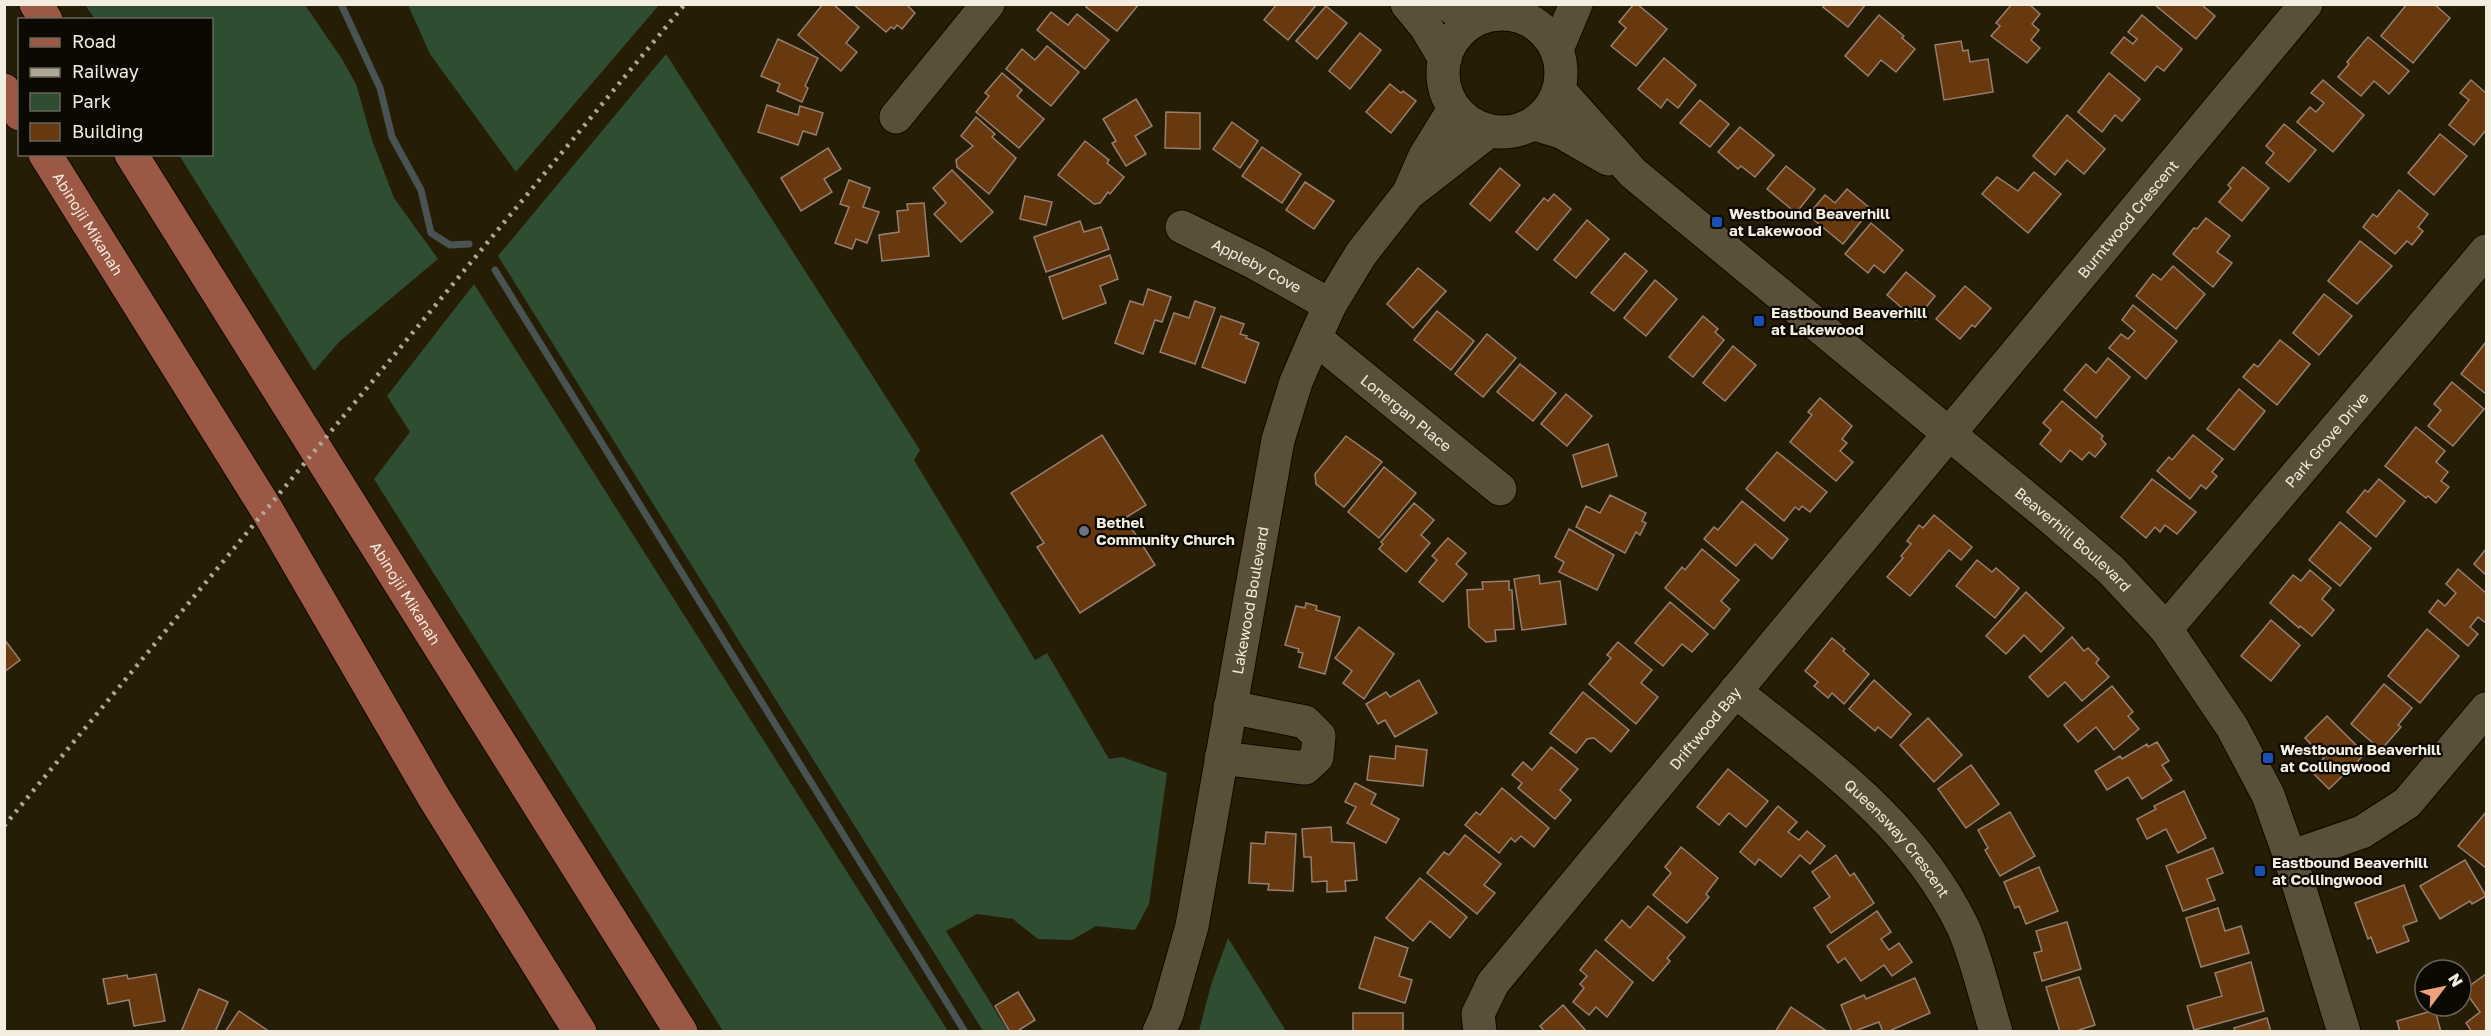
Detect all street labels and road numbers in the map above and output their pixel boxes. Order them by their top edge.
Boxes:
street label: Burntwood Crescent [2074,156,2182,281]
street label: Abinojii Mikanah [49,169,127,278]
street label: Appleby Cove [1209,234,1305,296]
street label: Lonergan Place [1357,370,1456,455]
street label: Park Grove Drive [2281,388,2372,491]
street label: Beaverhill Boulevard [2012,483,2135,595]
street label: Lakewood Boulevard [1228,525,1272,675]
street label: Abinojii Mikanah [367,538,445,648]
street label: Driftwood Bay [1665,683,1745,773]
street label: Queensway Crescent [1841,775,1954,901]

